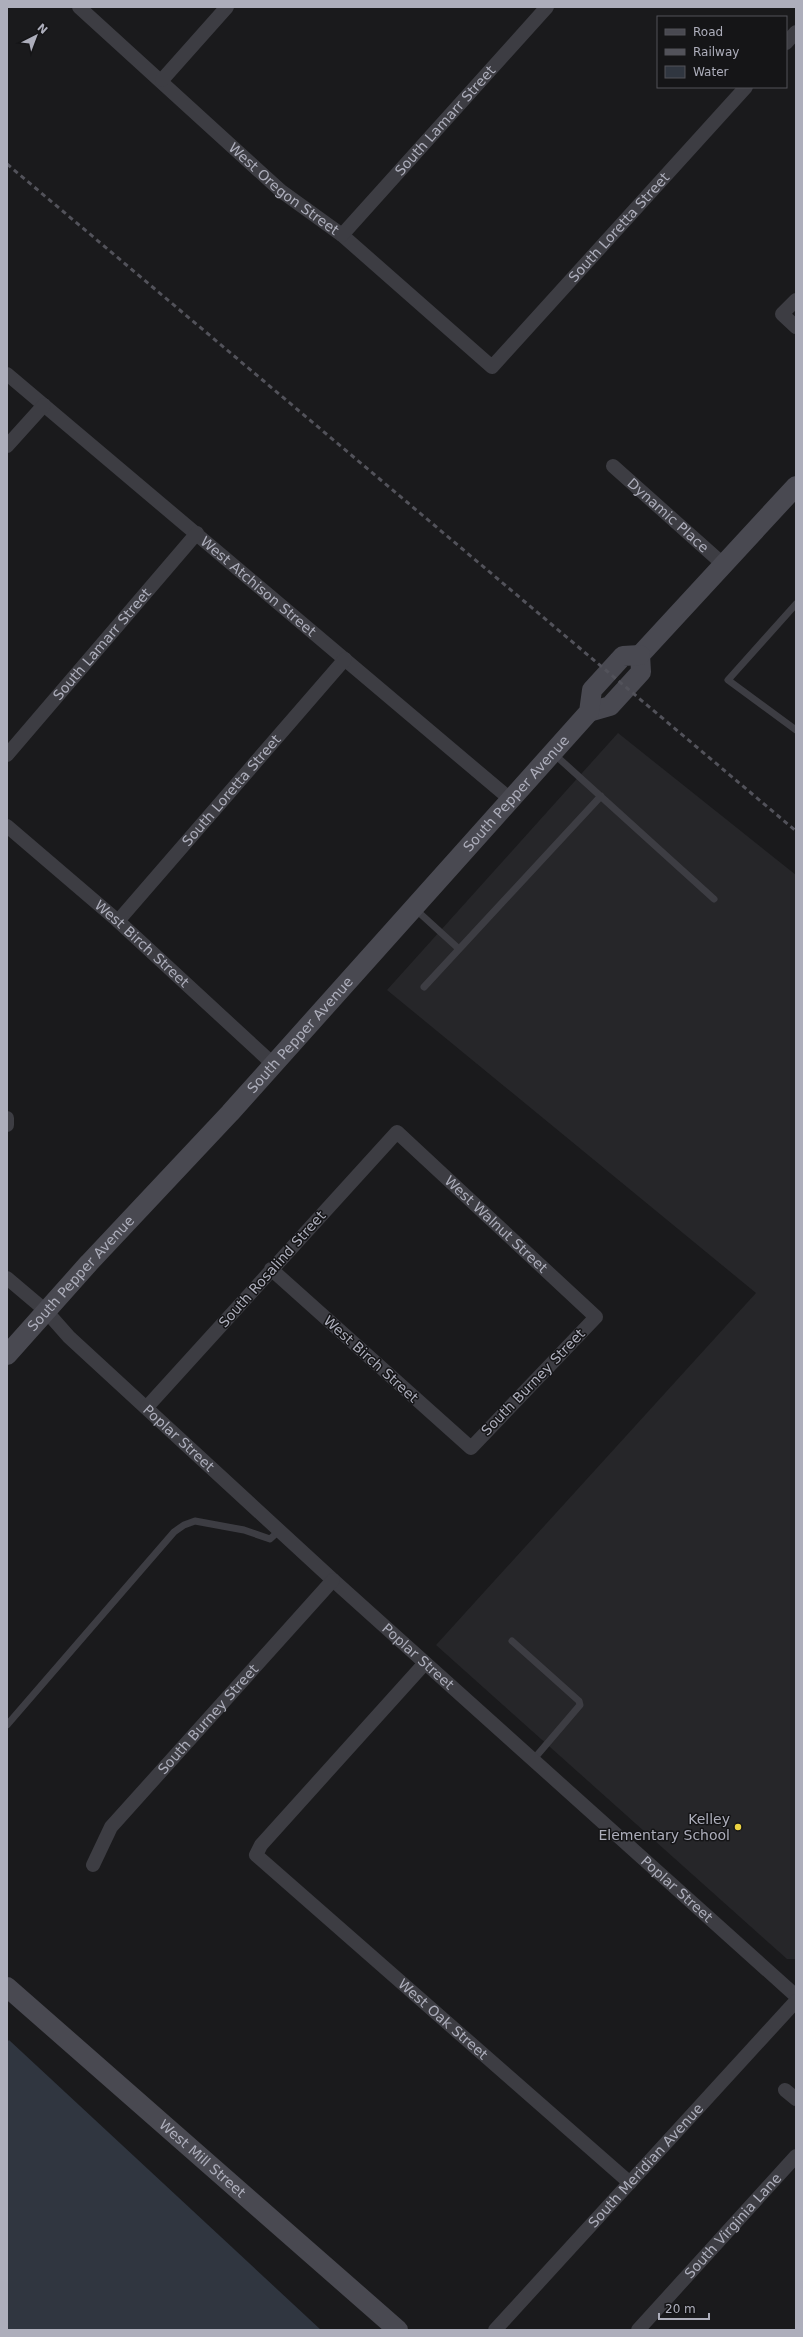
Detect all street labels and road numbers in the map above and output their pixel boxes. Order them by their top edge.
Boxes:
street label: South Lamarr Street [391,62,499,179]
street label: West Oregon Street [225,139,342,238]
street label: South Loretta Street [565,169,673,285]
street label: Dynamic Place [624,475,712,556]
street label: West Atchison Street [197,533,320,640]
street label: South Lamarr Street [50,585,155,703]
street label: South Loretta Street [179,731,284,849]
street label: South Pepper Avenue [460,732,572,855]
street label: West Birch Street [92,897,193,991]
street label: South Pepper Avenue [244,973,356,1096]
street label: West Walnut Street [441,1172,551,1276]
street label: South Rosalind Street [215,1207,329,1331]
street label: South Pepper Avenue [24,1212,137,1334]
street label: West Birch Street [321,1312,422,1406]
street label: South Burney Street [478,1325,588,1439]
street label: Poplar Street [140,1401,218,1475]
street label: Poplar Street [379,1620,458,1693]
street label: South Burney Street [154,1661,262,1777]
street label: Poplar Street [638,1853,716,1926]
street label: West Oak Street [395,1976,491,2063]
street label: South Meridian Avenue [585,2100,706,2231]
street label: West Mill Street [156,2116,249,2201]
street label: South Virginia Lane [681,2170,785,2281]

